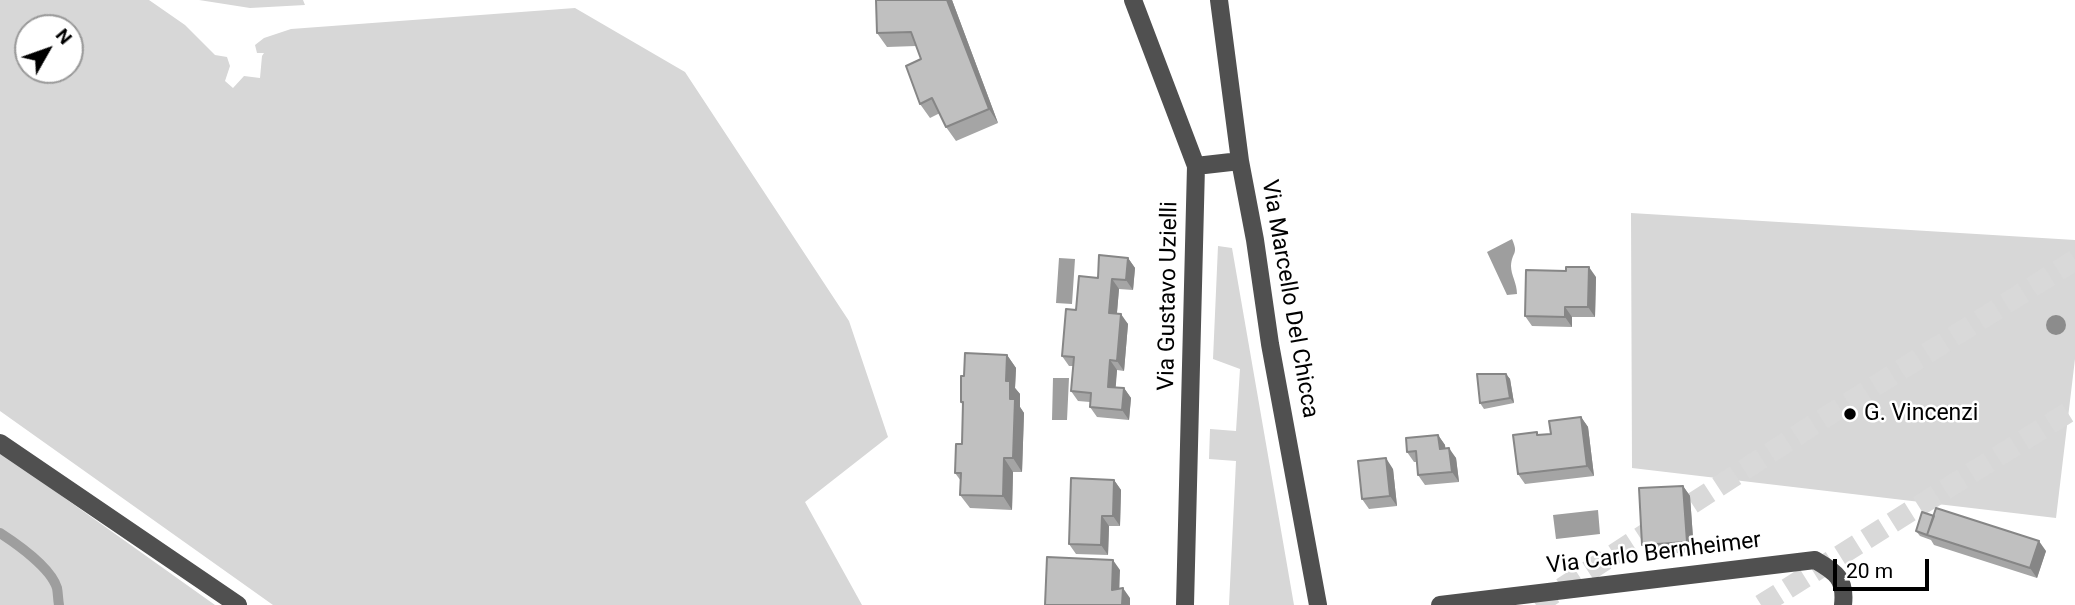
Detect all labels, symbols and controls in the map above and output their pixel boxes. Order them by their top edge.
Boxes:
north arrow [14,14,84,84]
text: N [51,24,77,49]
street label: Via Marcello Del Chicca [1254,178,1324,420]
street label: Via Gustavo Uzielli [1154,201,1184,391]
place label: G. Vincenzi [1864,400,1978,428]
marker: G. Vincenzi [1842,406,1858,422]
street label: Via Carlo Bernheimer [1545,527,1763,581]
scale bar [1837,546,1933,590]
text: 20 m [1846,559,1893,583]

